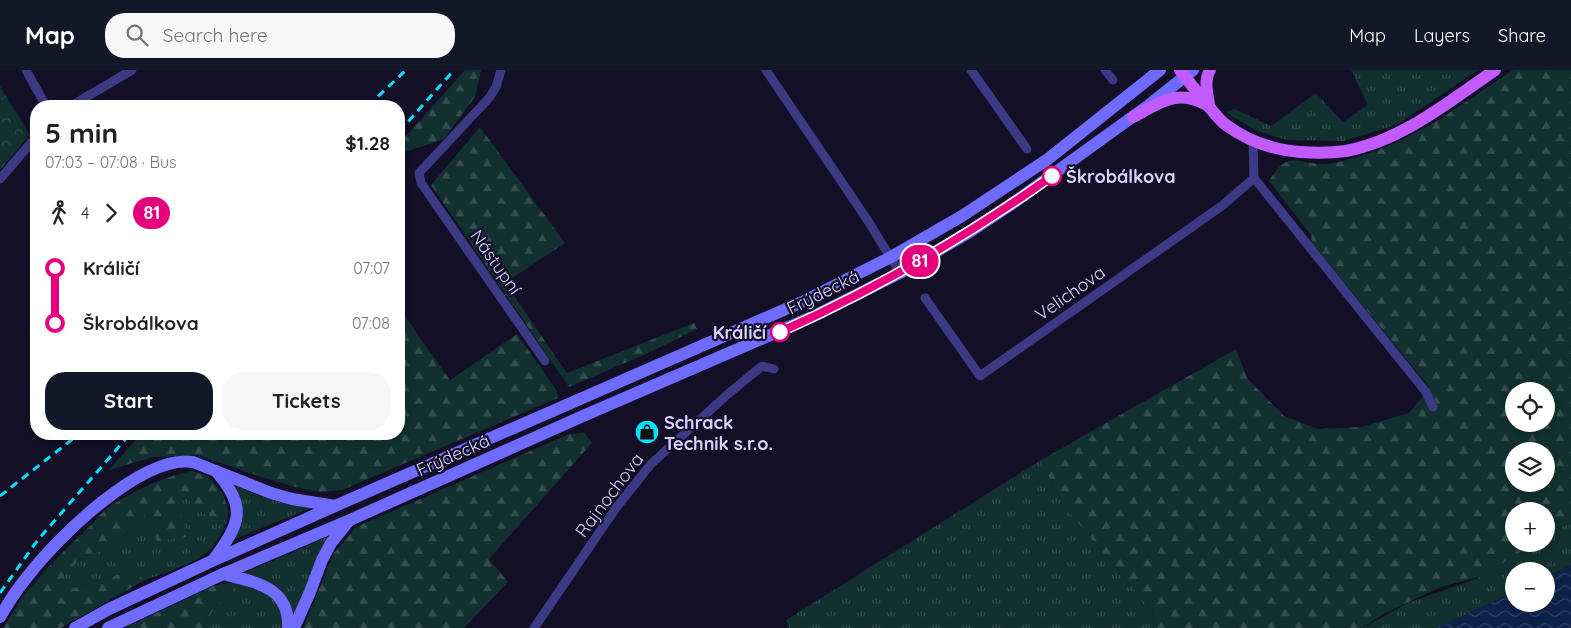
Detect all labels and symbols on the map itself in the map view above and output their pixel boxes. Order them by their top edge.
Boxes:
place label: Škrobálkova [1066,165,1175,188]
marker: Škrobálkova [1042,166,1062,186]
street label: Nástupní [465,225,527,299]
line badge: 81 [898,245,942,277]
street label: Velichova [1030,261,1110,325]
street label: Frýdecká [783,265,863,319]
place label: Králičí [713,321,767,344]
marker: Králičí [770,322,790,342]
place label: Schrack Technik s.r.o. [664,411,773,455]
shop icon: Schrack Technik s.r.o. [634,419,660,445]
street label: Frýdecká [413,429,493,481]
street label: Rajnochova [570,448,648,542]

